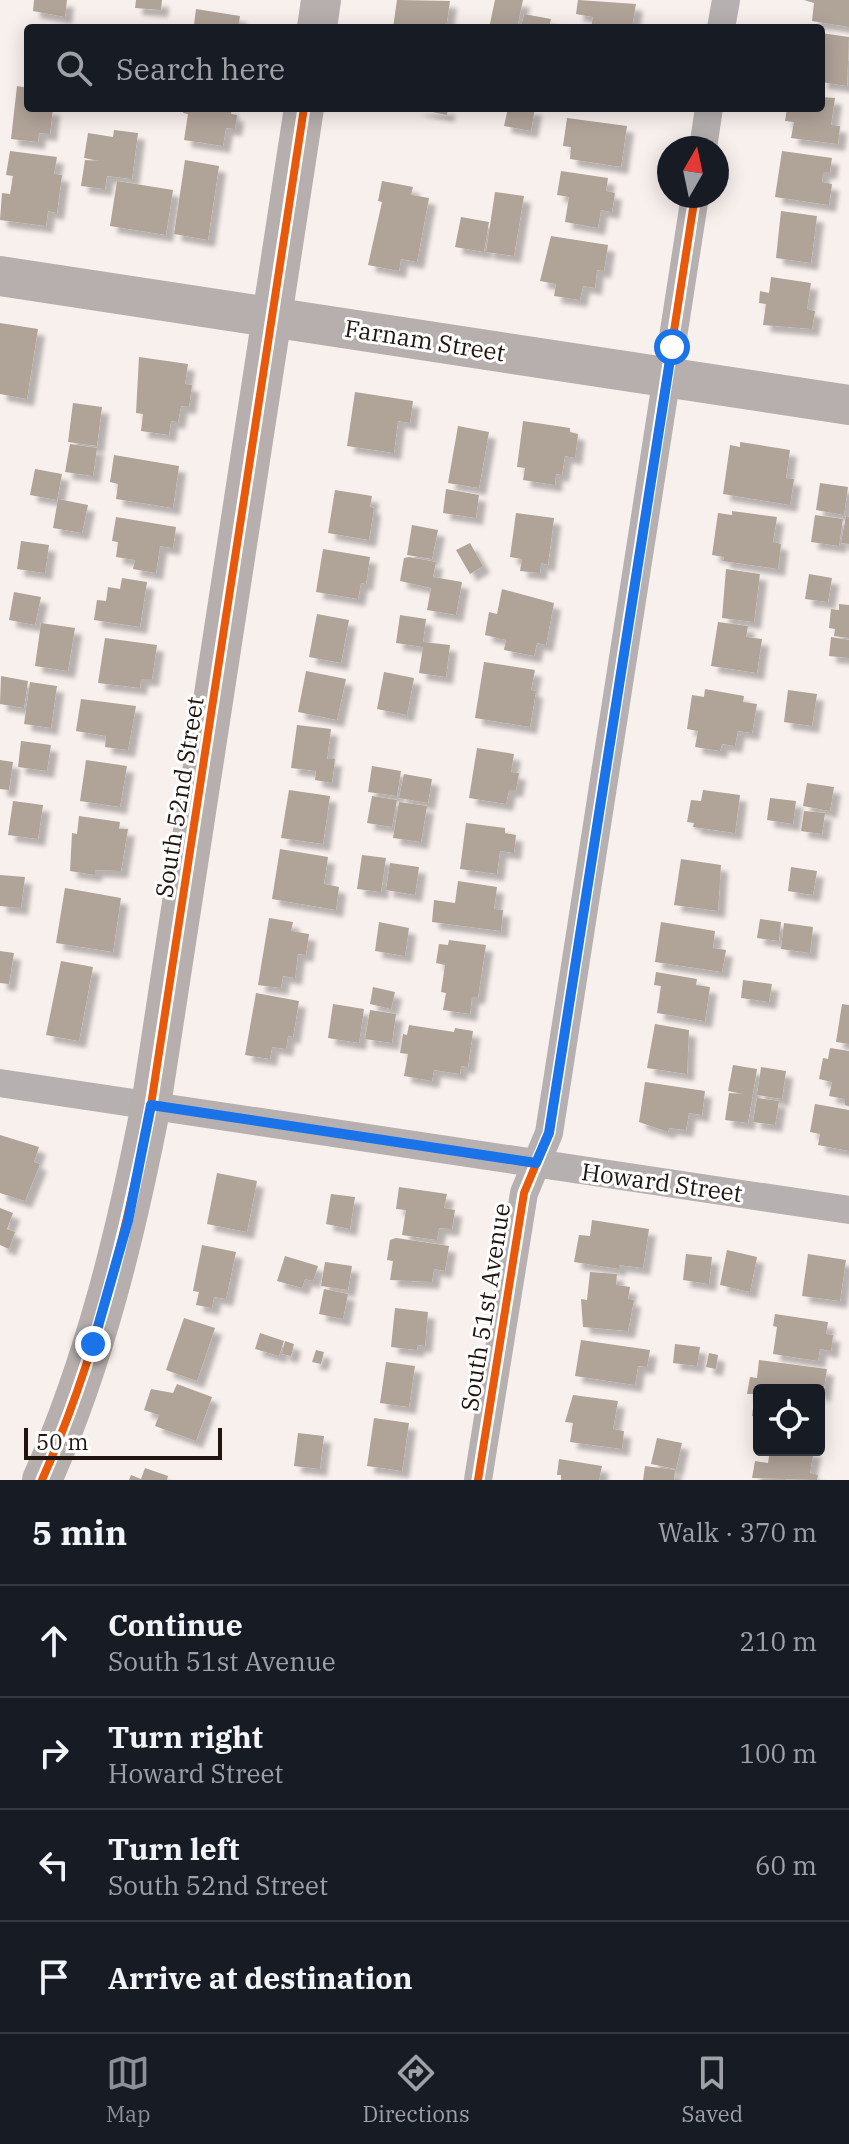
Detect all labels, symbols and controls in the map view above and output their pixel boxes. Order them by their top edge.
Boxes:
search box [24,24,825,112]
icon: search [52,46,96,90]
text: Search here [116,49,285,88]
north arrow [657,136,729,208]
street label: Farnam Street [342,312,508,368]
route start [654,329,690,365]
street label: South 52nd Street [147,694,211,900]
street label: Howard Street [580,1155,744,1209]
street label: South 51st Avenue [453,1201,517,1413]
route end [75,1326,111,1362]
map controls [753,1384,825,1456]
button: locate [753,1384,825,1456]
scale bar [24,1424,222,1460]
text: 50 m [36,1427,88,1456]
text: 5 min [32,1510,127,1554]
text: Walk · 370 m [658,1515,817,1549]
text: Continue [108,1605,243,1644]
icon: ahead [32,1619,76,1663]
text: 210 m [739,1624,817,1658]
text: South 51st Avenue [108,1644,336,1678]
text: Turn right [108,1717,263,1756]
icon: right [32,1731,76,1775]
text: 100 m [739,1736,817,1770]
text: Howard Street [108,1756,284,1790]
text: Turn left [108,1829,240,1868]
icon: left [32,1843,76,1887]
text: 60 m [755,1848,817,1882]
text: South 52nd Street [108,1868,328,1902]
icon: arrive [32,1955,76,1999]
text: Arrive at destination [108,1958,413,1997]
tab: Map [106,2051,151,2128]
tab: Directions [362,2051,470,2128]
tab: Saved [681,2051,743,2128]

